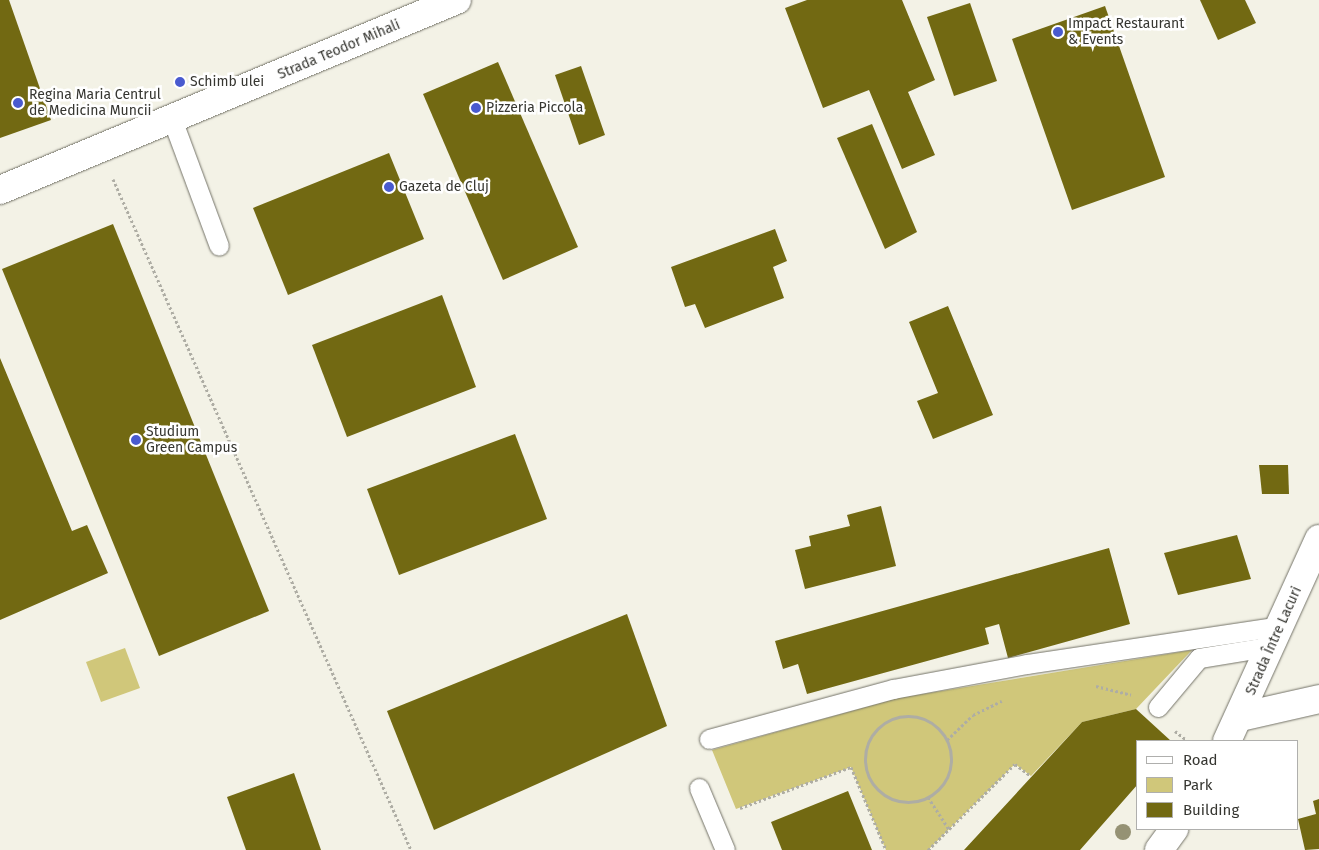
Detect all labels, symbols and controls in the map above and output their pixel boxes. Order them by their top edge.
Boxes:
place label: Impact Restaurant & Events [1068,16,1184,48]
street label: Strada Teodor Mihali [275,17,403,83]
marker: Impact Restaurant & Events [1052,26,1064,38]
place label: Schimb ulei [190,74,264,90]
marker: Schimb ulei [174,76,186,88]
place label: Regina Maria Centrul de Medicina Muncii [29,87,161,120]
marker: Regina Maria Centrul de Medicina Muncii [11,96,25,110]
place label: Pizzeria Piccola [486,100,583,116]
marker: Pizzeria Piccola [470,102,482,114]
place label: Gazeta de Cluj [399,179,489,195]
marker: Gazeta de Cluj [383,181,395,193]
place label: Studium Green Campus [146,424,237,457]
marker: Studium Green Campus [130,434,142,446]
street label: Strada Între Lacuri [1243,584,1305,698]
legend [1136,740,1299,830]
text: Road [1183,751,1218,769]
text: Park [1183,776,1213,794]
text: Building [1183,801,1239,819]

